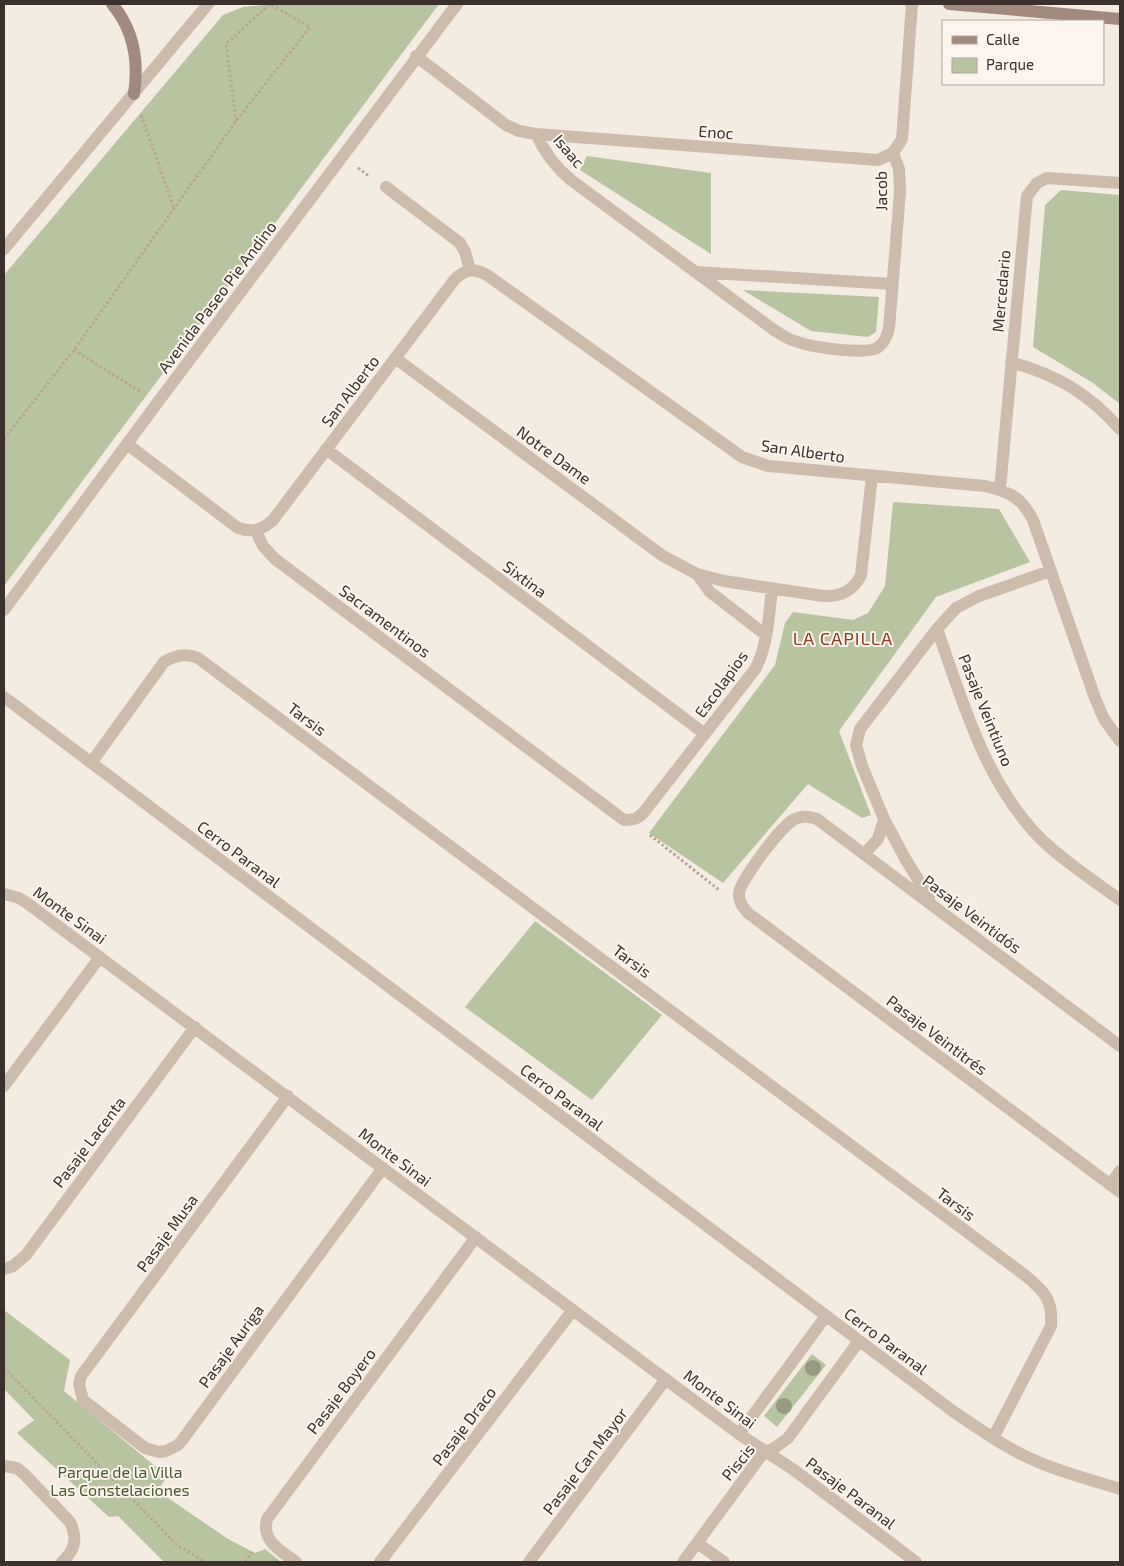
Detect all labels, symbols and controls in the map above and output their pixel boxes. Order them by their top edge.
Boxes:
legend [942,20,1104,85]
text: Calle [986,30,1020,48]
text: Parque [986,55,1034,73]
street label: Enoc [698,121,734,142]
street label: Isaac [550,130,589,171]
street label: Jacob [871,171,890,211]
street label: Avenida Paseo Pie Andino [153,217,280,376]
street label: Mercedario [987,249,1014,333]
street label: San Alberto [317,351,383,430]
street label: Notre Dame [514,421,595,488]
street label: San Alberto [760,435,846,466]
street label: Sixtina [500,556,551,601]
street label: Sacramentinos [336,580,435,661]
district label: LA CAPILLA [793,627,893,649]
street label: Escolapios [690,647,751,721]
street label: Pasaje Veintiuno [954,651,1018,769]
street label: Tarsis [284,698,330,739]
street label: Cerro Paranal [194,816,285,891]
street label: Pasaje Veintidós [919,870,1025,958]
street label: Monte Sinai [30,882,111,947]
street label: Tarsis [609,940,655,981]
street label: Pasaje Veintitrés [883,991,991,1079]
street label: Cerro Paranal [517,1059,608,1134]
street label: Pasaje Lacenta [48,1093,130,1191]
street label: Monte Sinai [355,1123,435,1190]
street label: Tarsis [933,1183,979,1224]
street label: Pasaje Musa [132,1190,202,1276]
street label: Pasaje Auriga [194,1301,268,1391]
street label: Cerro Paranal [841,1303,932,1378]
street label: Pasaje Boyero [302,1344,380,1438]
street label: Monte Sinai [680,1365,760,1432]
street label: Pasaje Draco [428,1383,500,1469]
street label: Pasaje Can Mayor [538,1403,632,1518]
street label: Piscis [717,1440,758,1484]
street label: Pasaje Paranal [802,1453,900,1533]
park label: Parque de la Villa Las Constelaciones [50,1462,190,1499]

